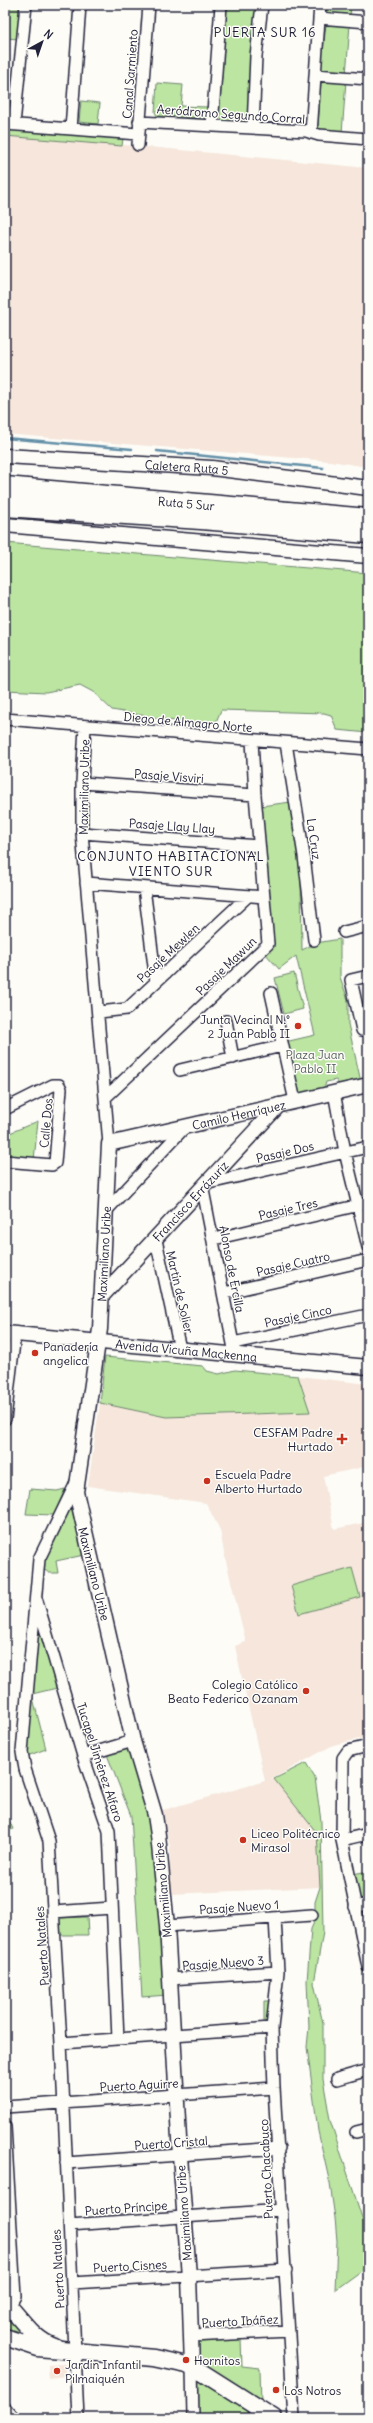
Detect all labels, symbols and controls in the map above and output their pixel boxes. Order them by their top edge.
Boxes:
north arrow [22,22,62,62]
district label: PUERTA SUR 16 [213,24,317,41]
text: N [41,27,56,42]
street label: Canal Sarmiento [119,28,141,119]
street label: Aeródromo Segundo Corral [156,101,306,127]
street label: Caletera Ruta 5 [144,457,230,478]
street label: Ruta 5 Sur [157,493,215,513]
street label: Diego de Almagro Norte [123,709,253,735]
street label: Maximiliano Uribe [76,739,92,835]
street label: Pasaje Visviri [134,766,204,786]
street label: Pasaje Llay Llay [128,815,216,837]
street label: La Cruz [304,817,324,861]
district label: CONJUNTO HABITACIONAL VIENTO SUR [77,848,265,880]
street label: Pasaje Mewlen [134,920,202,986]
street label: Pasaje Mawun [193,933,259,998]
place label: Junta Vecinal N.° 2 Juan Pablo II [200,1012,290,1041]
marker: Junta Vecinal N.° 2 Juan Pablo II [293,1021,303,1031]
park label: Plaza Juan Pablo II [286,1047,345,1076]
street label: Camilo Henríquez [190,1096,287,1132]
street label: Calle Dos [36,1097,56,1149]
street label: Pasaje Dos [255,1138,315,1166]
street label: Francisco Errázuriz [149,1157,231,1244]
street label: Pasaje Tres [257,1195,319,1223]
street label: Maximiliano Uribe [94,1206,113,1302]
street label: Alonso de Ercilla [216,1224,248,1314]
street label: Pasaje Cuatro [255,1248,332,1280]
street label: Martín de Solier [163,1249,197,1335]
street label: Pasaje Cinco [263,1302,333,1330]
street label: Avenida Vicuña Mackenna [115,1336,258,1364]
place label: Panadería angelica [43,1339,99,1368]
marker: Panadería angelica [30,1348,40,1358]
place label: CESFAM Padre Hurtado [253,1425,333,1454]
marker: CESFAM Padre Hurtado [336,1433,348,1445]
place label: Escuela Padre Alberto Hurtado [215,1467,302,1496]
marker: Escuela Padre Alberto Hurtado [202,1476,212,1486]
street label: Maximiliano Uribe [75,1526,113,1622]
place label: Colegio Católico Beato Federico Ozanam [168,1677,298,1706]
marker: Colegio Católico Beato Federico Ozanam [301,1686,311,1696]
street label: Tucapel Jiménez Alfaro [74,1700,126,1824]
place label: Liceo Politécnico Mirasol [251,1826,340,1855]
marker: Liceo Politécnico Mirasol [238,1835,248,1845]
street label: Maximiliano Uribe [151,1842,175,1938]
street label: Pasaje Nuevo 1 [199,1897,279,1917]
street label: Puerto Natales [32,1906,52,1986]
street label: Pasaje Nuevo 3 [182,1953,265,1973]
street label: Puerto Aguirre [99,2075,179,2095]
street label: Puerto Chacabuco [256,2118,276,2219]
street label: Puerto Cristal [134,2133,208,2153]
street label: Maximiliano Uribe [173,2165,195,2261]
street label: Puerto Príncipe [84,2198,168,2218]
street label: Puerto Natales [48,2229,68,2309]
street label: Puerto Cisnes [93,2257,167,2275]
street label: Puerto Ibáñez [201,2311,279,2331]
place label: Hornitos [194,2353,240,2368]
marker: Hornitos [181,2355,191,2365]
place label: Jardín Infantil Pilmaiquén [65,2357,141,2386]
marker: Jardín Infantil Pilmaiquén [52,2366,62,2376]
place label: Los Notros [284,2383,341,2398]
marker: Los Notros [271,2385,281,2395]

